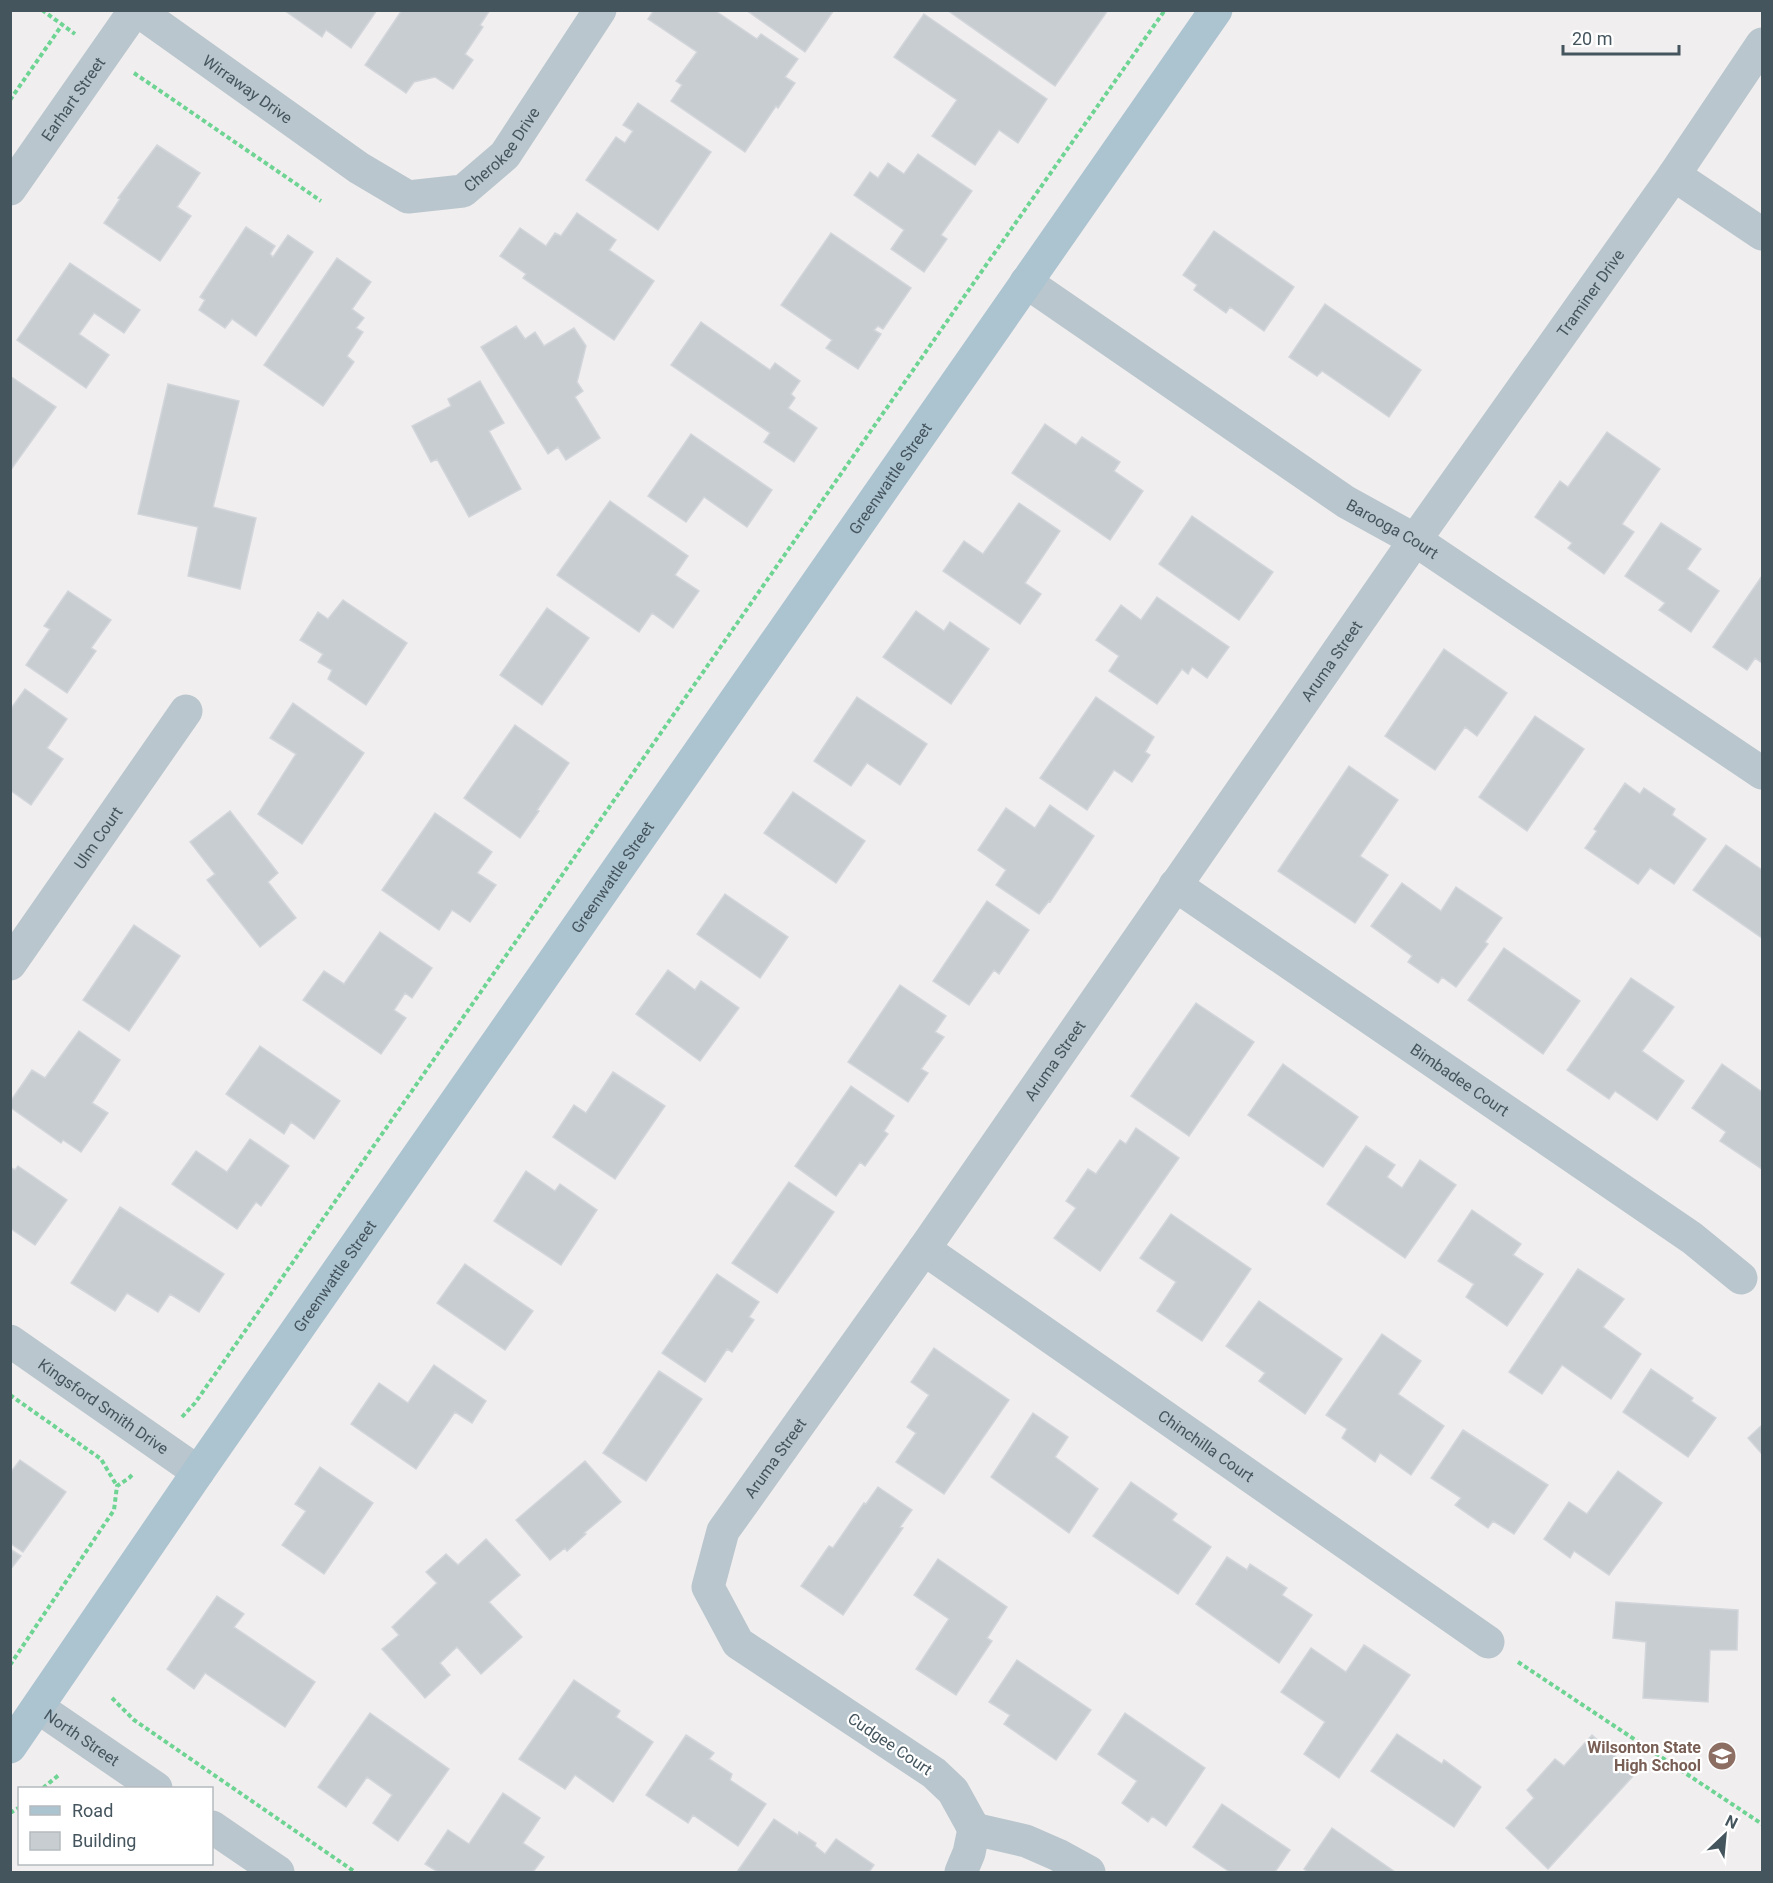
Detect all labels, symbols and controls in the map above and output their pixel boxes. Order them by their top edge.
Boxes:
scale bar [1563,18,1678,56]
text: 20 m [1572,28,1612,49]
street label: Wirraway Drive [199,51,296,127]
street label: Earhart Street [37,53,109,144]
street label: Cherokee Drive [460,103,543,196]
street label: Traminer Drive [1553,245,1628,341]
street label: Greenwattle Street [844,419,935,538]
street label: Barooga Court [1343,495,1442,563]
street label: Aruma Street [1297,617,1366,705]
street label: Ulm Court [70,803,126,872]
street label: Greenwattle Street [567,818,658,937]
street label: Aruma Street [1020,1017,1089,1104]
street label: Bimbadee Court [1407,1039,1513,1120]
street label: Greenwattle Street [289,1216,380,1335]
street label: Kingsford Smith Drive [35,1354,172,1458]
street label: Chinchilla Court [1154,1406,1258,1486]
street label: Aruma Street [740,1414,810,1502]
street label: North Street [41,1705,123,1770]
street label: Cudgee Court [844,1709,936,1779]
place label: Wilsonton State High School [1587,1738,1701,1775]
school or university icon: Wilsonton State High School [1706,1740,1738,1772]
legend [18,1787,213,1865]
text: Road [72,1800,113,1821]
north arrow [1695,1805,1755,1865]
text: N [1722,1811,1741,1833]
text: Building [72,1830,136,1851]

